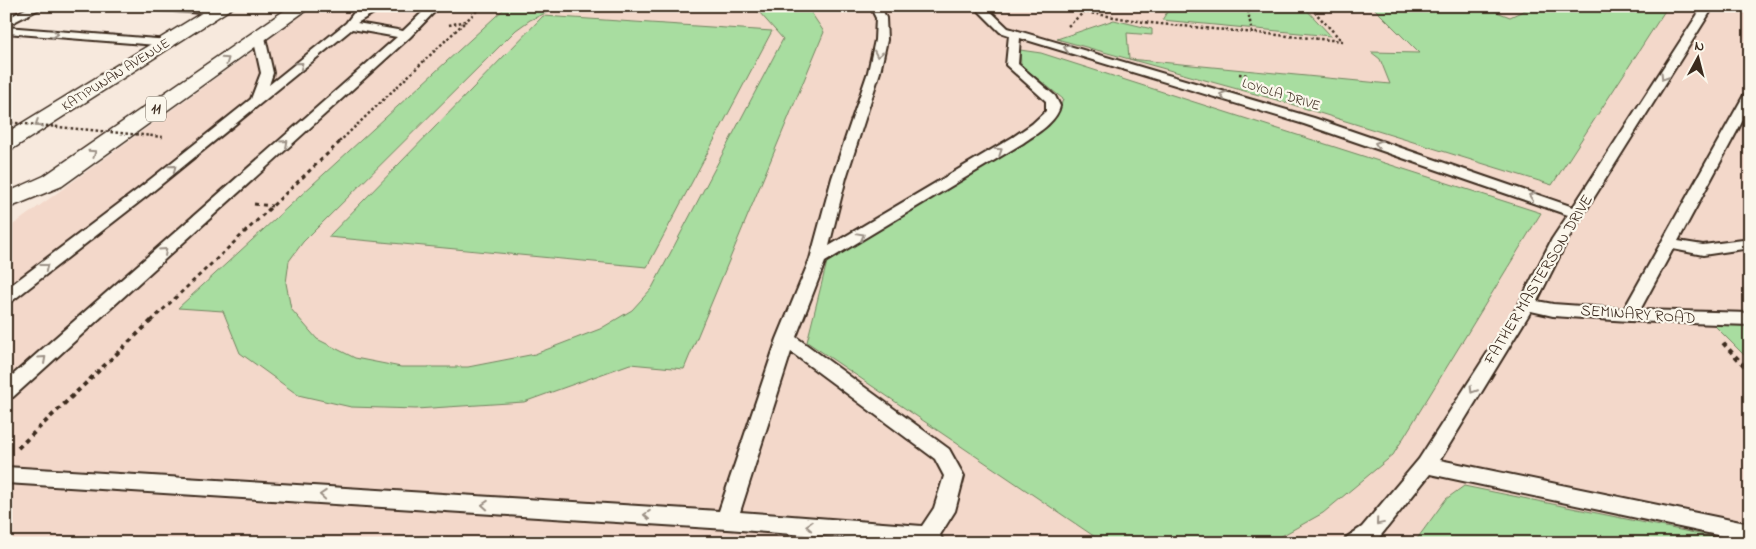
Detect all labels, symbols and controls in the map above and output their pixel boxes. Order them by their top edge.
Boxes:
one-way arrow [51,28,59,39]
north arrow [1674,32,1724,82]
street label: KATIPUNAN AVENUE [58,33,174,117]
text: N [1693,36,1705,58]
one-way arrow [1064,44,1072,54]
one-way arrow [873,49,884,58]
one-way arrow [220,57,230,66]
one-way arrow [294,62,303,71]
one-way arrow [1661,71,1670,81]
street label: LOYOLA DRIVE [1239,73,1323,117]
one-way arrow [1219,90,1228,100]
road number: 11 [146,96,166,122]
one-way arrow [34,117,43,127]
one-way arrow [280,140,289,149]
one-way arrow [1374,140,1382,150]
one-way arrow [994,148,1003,157]
one-way arrow [87,150,96,159]
one-way arrow [168,164,177,173]
street label: FATHER MASTERSON DRIVE [1478,190,1599,371]
one-way arrow [1528,192,1536,202]
one-way arrow [856,232,865,242]
one-way arrow [159,248,168,257]
one-way arrow [39,264,48,272]
street label: SEMINARY ROAD [1580,299,1696,331]
one-way arrow [37,356,46,365]
one-way arrow [1470,384,1479,394]
one-way arrow [319,489,327,500]
one-way arrow [481,499,489,510]
one-way arrow [643,509,651,520]
one-way arrow [1376,516,1384,525]
one-way arrow [805,521,813,532]

